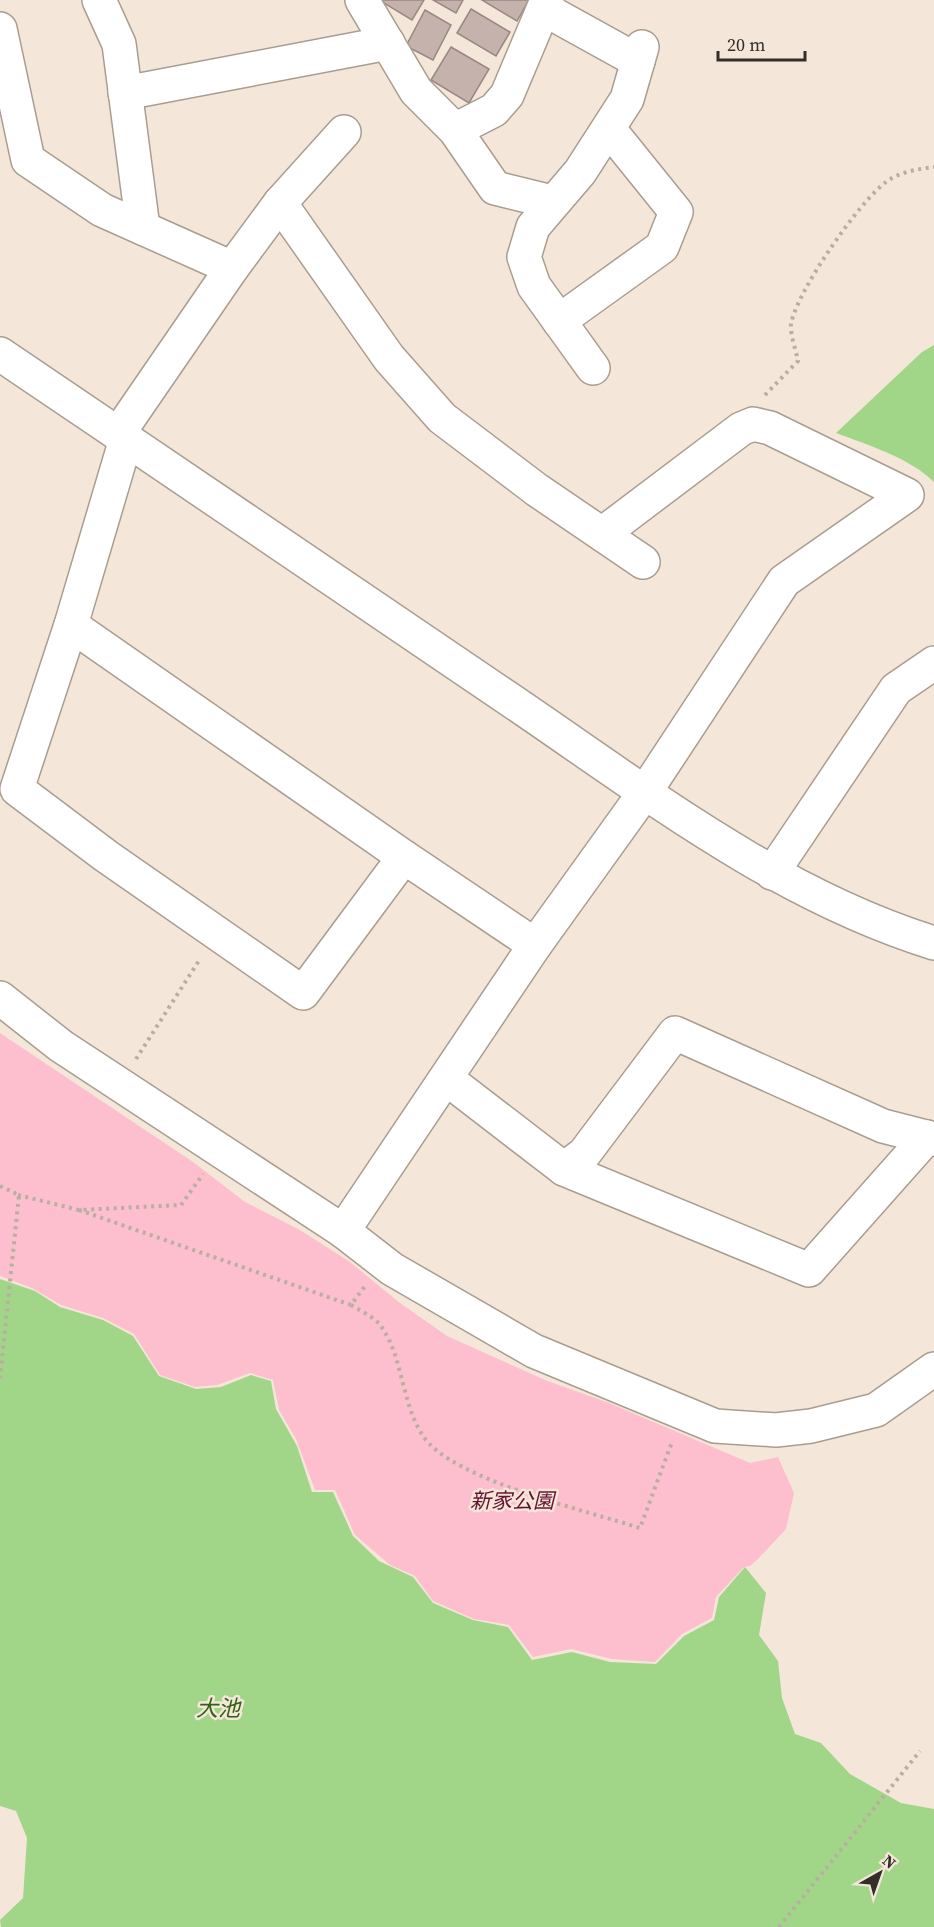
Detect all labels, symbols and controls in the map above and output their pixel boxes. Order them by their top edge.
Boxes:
scale bar [718,24,805,62]
text: 20 m [727,32,765,57]
park label: 新家公園 [470,1486,557,1515]
water label: 大池 [196,1693,242,1723]
north arrow [850,1843,910,1903]
text: N [878,1849,901,1874]

